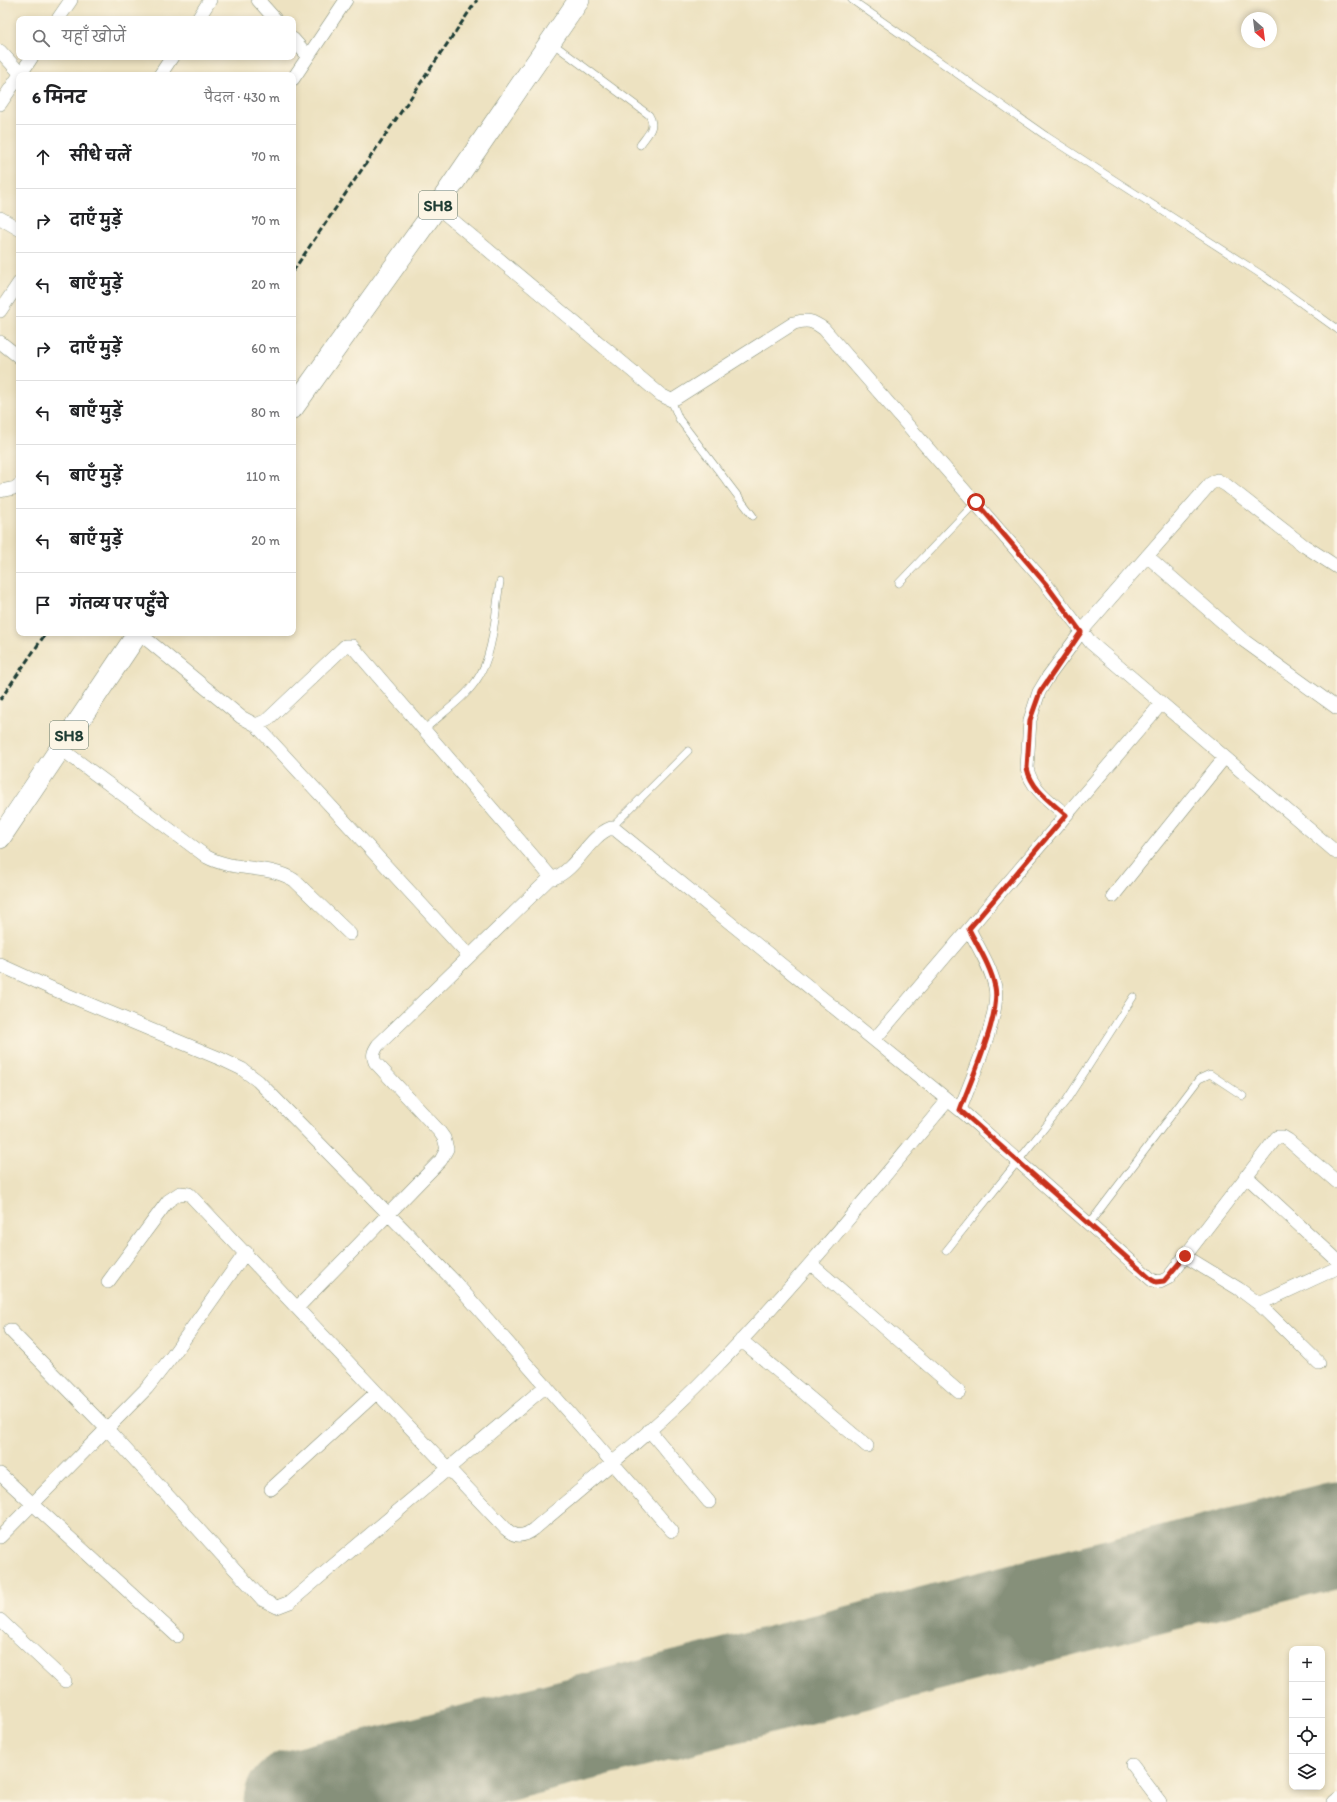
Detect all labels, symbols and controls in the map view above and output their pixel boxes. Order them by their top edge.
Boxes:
north arrow [1241,12,1277,48]
search box [16,16,296,60]
icon: search [30,27,52,49]
text: यहाँ खोजें [62,28,126,46]
text: 6 मिनट [32,87,86,107]
text: पैदल · 430 m [204,90,280,105]
icon: ahead [32,146,54,168]
text: सीधे चलें [70,147,131,165]
text: 70 m [252,149,280,164]
road number: SH8 [419,191,457,219]
icon: right [32,210,54,232]
text: दाएँ मुड़ें [70,211,122,229]
text: 70 m [252,213,280,228]
icon: left [32,274,54,296]
text: बाएँ मुड़ें [70,275,122,293]
text: 20 m [251,277,280,292]
icon: right [32,338,54,360]
text: दाएँ मुड़ें [70,339,122,357]
text: 60 m [251,341,280,356]
icon: left [32,402,54,424]
text: बाएँ मुड़ें [70,403,122,421]
text: 80 m [251,405,280,420]
icon: left [32,466,54,488]
text: बाएँ मुड़ें [70,467,122,485]
text: 110 m [246,469,280,484]
route start [967,493,985,511]
icon: left [32,530,54,552]
text: बाएँ मुड़ें [70,531,122,549]
text: 20 m [251,533,280,548]
icon: arrive [32,594,54,616]
text: गंतव्य पर पहुँचे [70,595,168,613]
road number: SH8 [50,721,88,749]
route end [1176,1247,1194,1265]
map controls [1289,1646,1325,1790]
button: + [1289,1646,1325,1682]
button: − [1289,1682,1325,1718]
button: locate [1289,1718,1325,1754]
button: layers [1289,1754,1325,1790]

